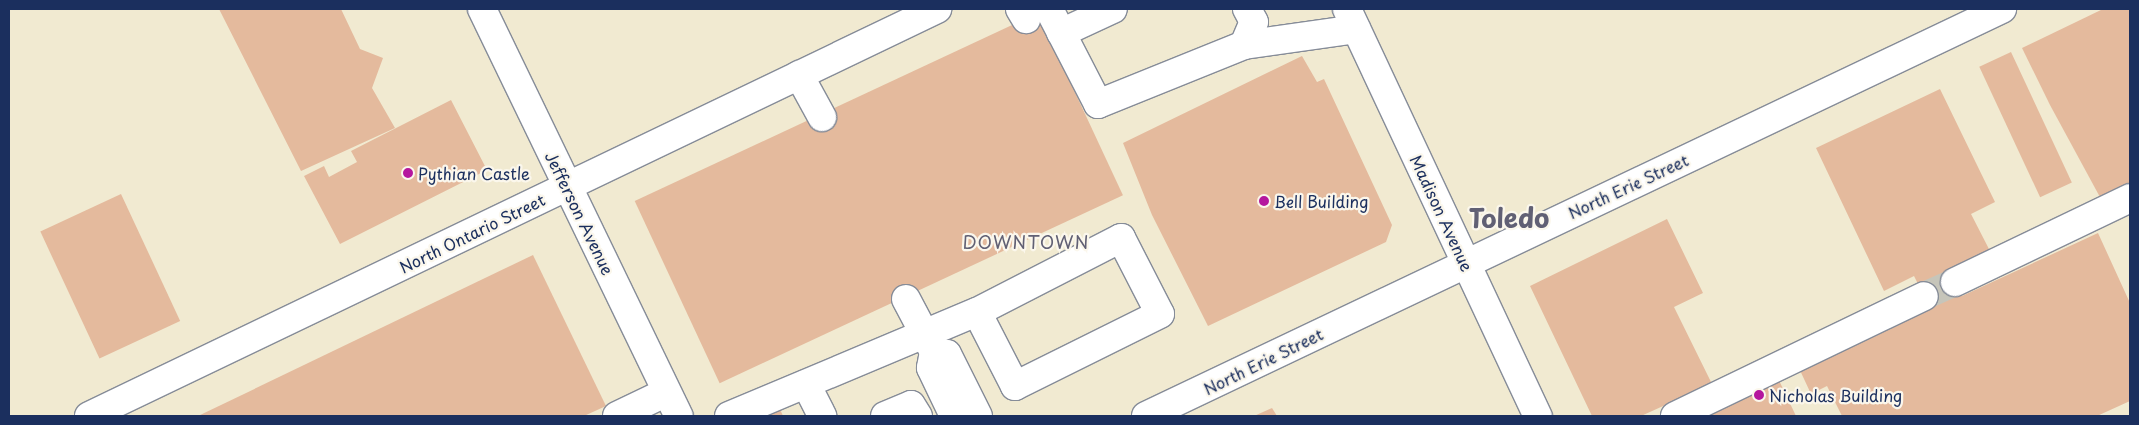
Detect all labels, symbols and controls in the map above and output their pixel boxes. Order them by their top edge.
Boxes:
street label: Jefferson Avenue [542,149,618,277]
street label: North Erie Street [1564,149,1692,223]
street label: Madison Avenue [1407,153,1477,273]
place label: Pythian Castle [418,163,530,183]
marker: Pythian Castle [402,167,414,179]
street label: North Ontario Street [395,189,549,277]
place label: Bell Building [1274,191,1371,211]
marker: Bell Building [1258,195,1270,207]
district label: Toledo [1469,202,1549,234]
district label: DOWNTOWN [961,231,1091,253]
street label: North Erie Street [1199,323,1327,399]
place label: Nicholas Building [1769,385,1903,405]
marker: Nicholas Building [1753,389,1765,401]

